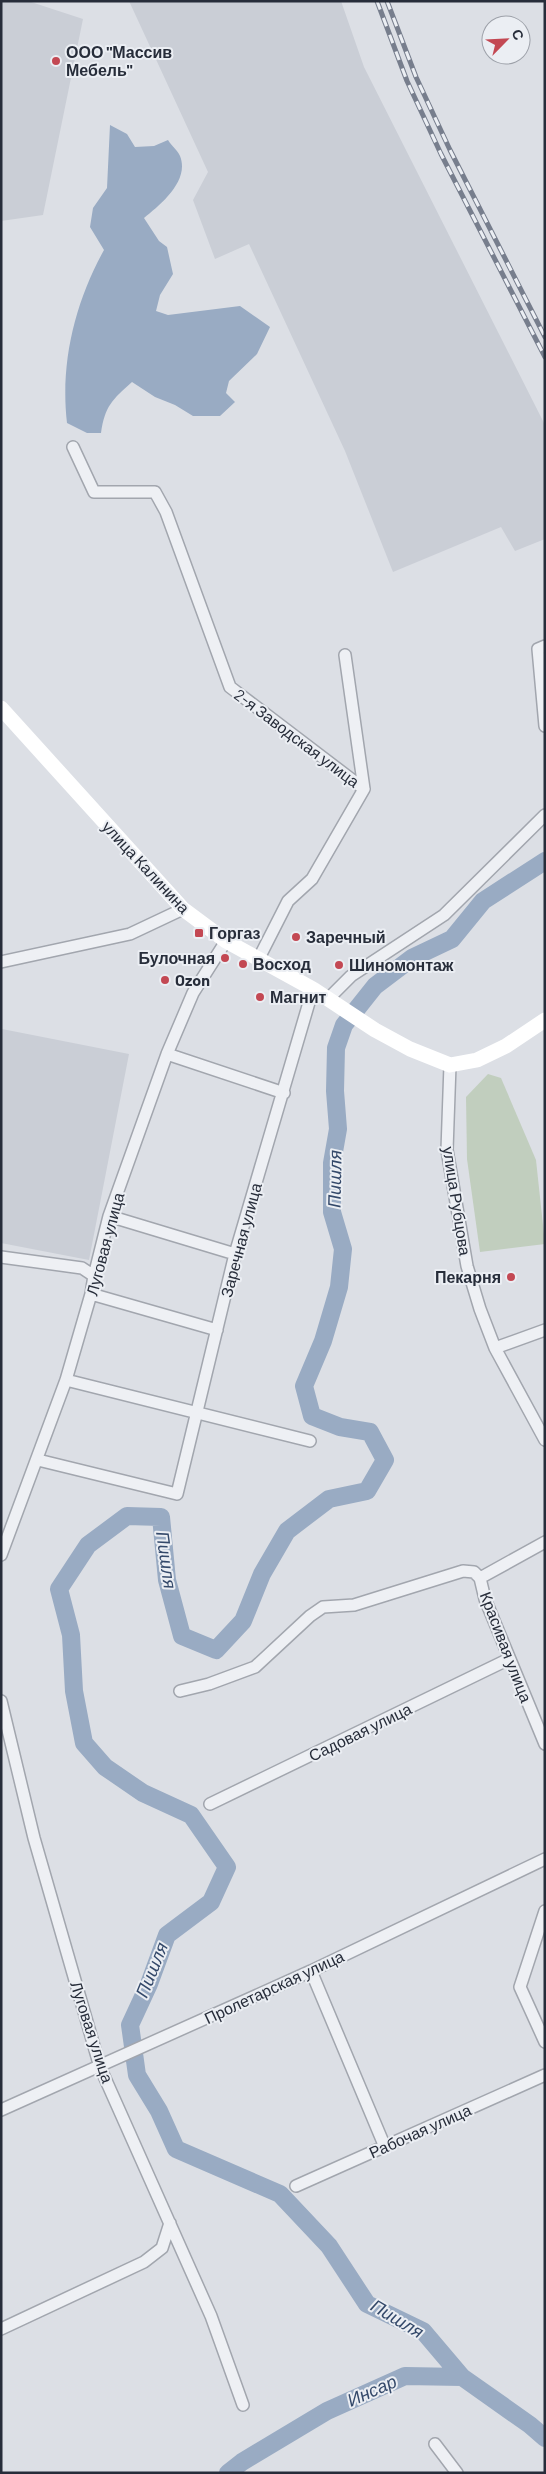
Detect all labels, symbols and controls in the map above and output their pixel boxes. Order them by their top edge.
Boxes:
north arrow [481,15,531,65]
text: С [509,26,528,43]
place label: ООО "Массив Мебель" [66,42,172,79]
marker: ООО "Массив Мебель" [50,55,62,67]
street label: 2-я Заводская улица [231,684,364,791]
street label: улица Калинина [99,817,194,917]
place label: Горгаз [209,923,261,942]
marker: Горгаз [193,927,205,939]
place label: Заречный [306,927,386,946]
marker: Заречный [290,931,302,943]
place label: Булочная [139,948,215,967]
marker: Булочная [219,952,231,964]
place label: Восход [253,954,311,973]
place label: Шиномонтаж [349,955,454,974]
marker: Восход [237,958,249,970]
marker: Шиномонтаж [333,959,345,971]
place label: Ozon [175,970,210,989]
marker: Ozon [159,974,171,986]
place label: Магнит [270,987,327,1006]
marker: Магнит [254,991,266,1003]
street label: улица Рубцова [439,1145,476,1257]
water label: Пишля [322,1150,346,1208]
street label: Заречная улица [216,1180,265,1299]
street label: Луговая улица [82,1190,127,1298]
place label: Пекарня [435,1267,501,1286]
marker: Пекарня [505,1271,517,1283]
water label: Пишля [152,1530,182,1590]
street label: Красивая улица [477,1589,536,1705]
street label: Садовая улица [305,1698,414,1765]
water label: Пишля [130,1938,172,2001]
street label: Пролетарская улица [201,1946,347,2027]
street label: Луговая улица [67,1978,118,2085]
street label: Рабочая улица [366,2099,474,2162]
water label: Пишля [367,2294,428,2343]
water label: Инсар [343,2370,400,2411]

